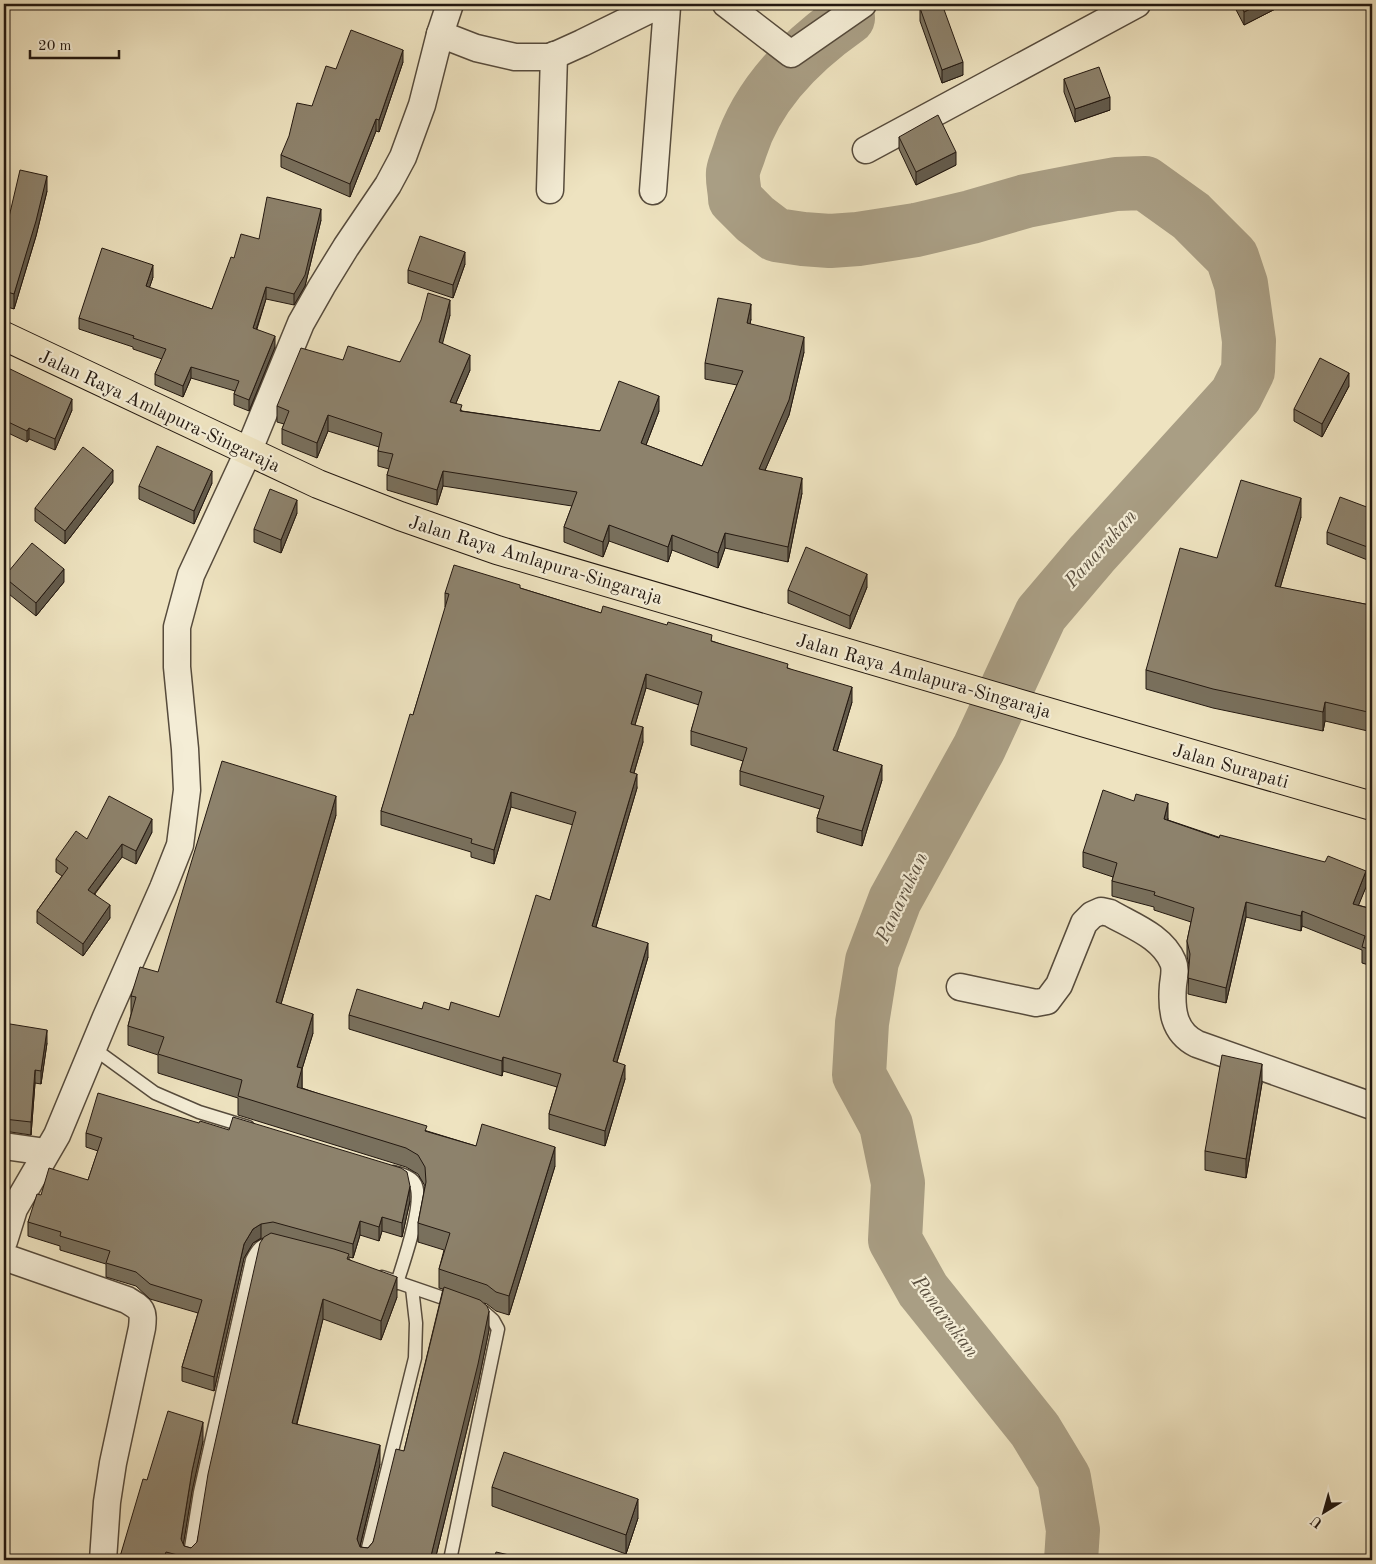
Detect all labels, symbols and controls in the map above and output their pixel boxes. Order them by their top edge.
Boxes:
scale bar [30,28,119,60]
text: 20 m [38,39,72,54]
street label: Jalan Raya Amlapura-Singaraja [35,348,283,477]
water label: Panarukan [1061,507,1141,593]
street label: Jalan Raya Amlapura-Singaraja [406,514,665,609]
street label: Jalan Raya Amlapura-Singaraja [794,632,1054,723]
street label: Jalan Surapati [1170,742,1291,793]
water label: Panarukan [873,850,932,947]
water label: Panarukan [907,1272,982,1362]
north arrow [1298,1486,1348,1536]
text: U [1308,1513,1325,1531]

